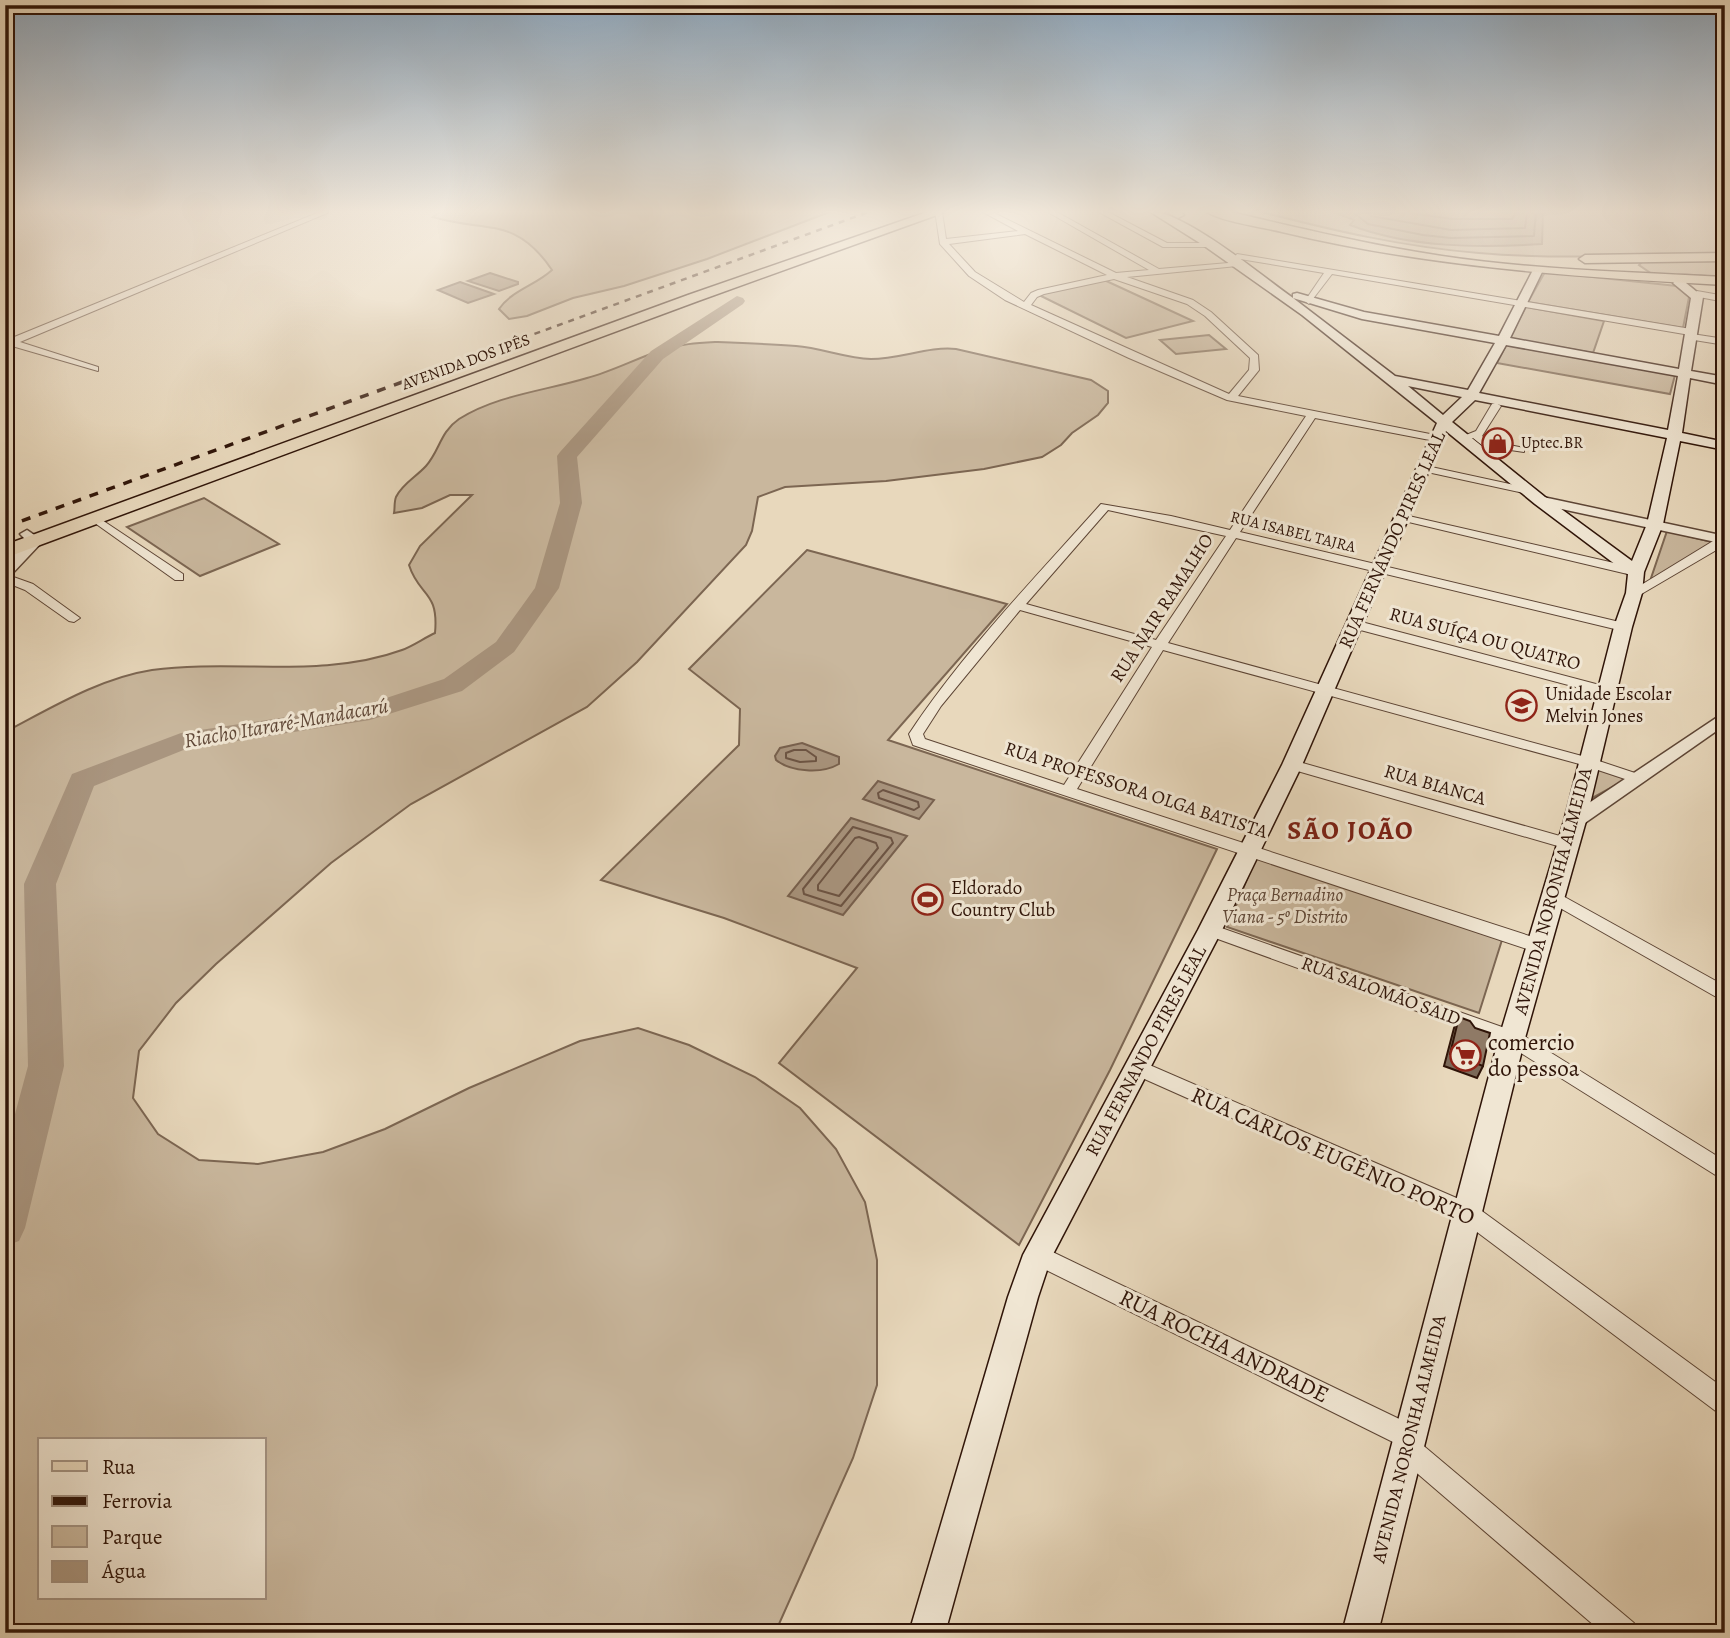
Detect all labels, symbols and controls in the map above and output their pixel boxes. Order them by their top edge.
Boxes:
street label: AVENIDA DOS IPÊS [398,329,533,396]
shop icon: Uptec.BR [1481,426,1515,460]
street label: RUA FERNANDO PIRES LEAL [1332,427,1452,653]
place label: Uptec.BR [1521,432,1583,454]
street label: RUA ISABEL TAJRA [1228,506,1359,558]
street label: RUA NAIR RAMALHO [1104,529,1220,687]
street label: RUA SUÍÇA OU QUATRO [1387,601,1583,677]
place label: Unidade Escolar Melvin Jones [1545,681,1672,729]
school or university icon: Unidade Escolar Melvin Jones [1505,688,1539,722]
water label: Riacho Itararé-Mandacarú [182,691,390,755]
street label: RUA PROFESSORA OLGA BATISTA [1001,735,1272,845]
street label: RUA BIANCA [1381,758,1490,812]
street label: AVENIDA NORONHA ALMEIDA [1507,764,1599,1018]
district label: SÃO JOÃO [1287,813,1415,848]
place label: Eldorado Country Club [951,875,1055,923]
sports icon: Eldorado Country Club [911,882,945,916]
park label: Praça Bernadino Viana - 5º Distrito [1222,882,1348,930]
street label: RUA FERNANDO PIRES LEAL [1079,941,1213,1161]
street label: RUA SALOMÃO SAID [1298,950,1464,1032]
place label: comercio do pessoa [1488,1027,1580,1084]
supermarket icon: comercio do pessoa [1448,1038,1482,1072]
street label: RUA CARLOS EUGÊNIO PORTO [1186,1079,1480,1233]
street label: RUA ROCHA ANDRADE [1114,1282,1334,1410]
street label: AVENIDA NORONHA ALMEIDA [1365,1311,1453,1567]
legend [38,1438,266,1600]
text: Rua [102,1453,136,1481]
text: Ferrovia [102,1487,172,1515]
text: Parque [102,1523,162,1551]
text: Água [101,1557,146,1585]

